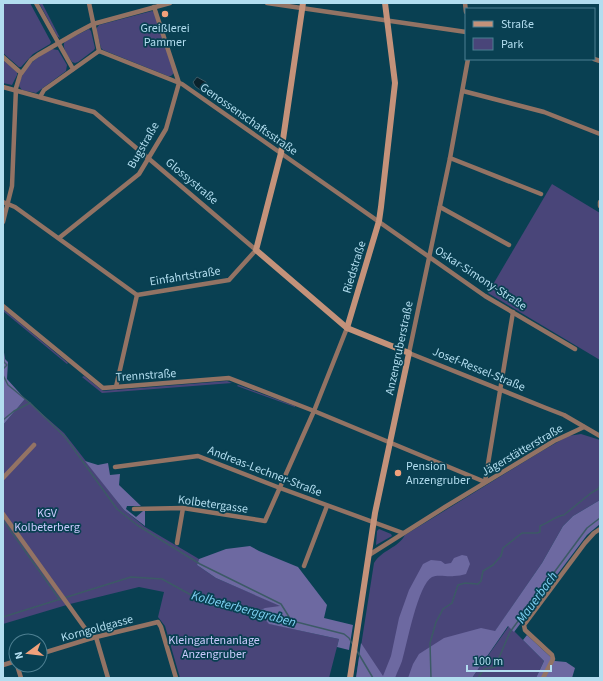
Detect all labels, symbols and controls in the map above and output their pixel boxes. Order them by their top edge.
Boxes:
legend [465,8,595,60]
marker: Greißlerei Pammer [160,9,170,19]
text: Straße [501,16,534,33]
place label: Greißlerei Pammer [140,20,190,51]
text: Park [501,36,523,53]
street label: Genossenschaftsstraße [196,79,301,160]
street label: Bugstraße [123,119,164,172]
street label: Glossystraße [162,154,222,209]
street label: Riedstraße [338,239,371,295]
street label: Oskar-Simony-Straße [431,242,530,315]
street label: Einfahrtstraße [148,263,222,290]
street label: Anzengruberstraße [381,300,418,397]
street label: Josef-Ressel-Straße [430,343,528,396]
street label: Trennstraße [115,365,177,386]
street label: Jägerstätterstraße [478,420,566,481]
street label: Andreas-Lechner-Straße [205,442,324,501]
place label: Pension Anzengruber [406,458,471,489]
marker: Pension Anzengruber [393,468,403,478]
street label: Kolbetergasse [177,491,249,518]
park label: KGV Kolbeterberg [14,505,80,536]
water label: Mauerbach [512,568,562,627]
water label: Kolbeterberggraben [190,586,298,632]
street label: Korngoldgasse [59,611,135,646]
park label: Kleingartenanlage Anzengruber [168,632,260,663]
north arrow [8,633,48,673]
scale bar [467,647,551,673]
text: N [11,650,27,661]
text: 100 m [473,653,503,670]

